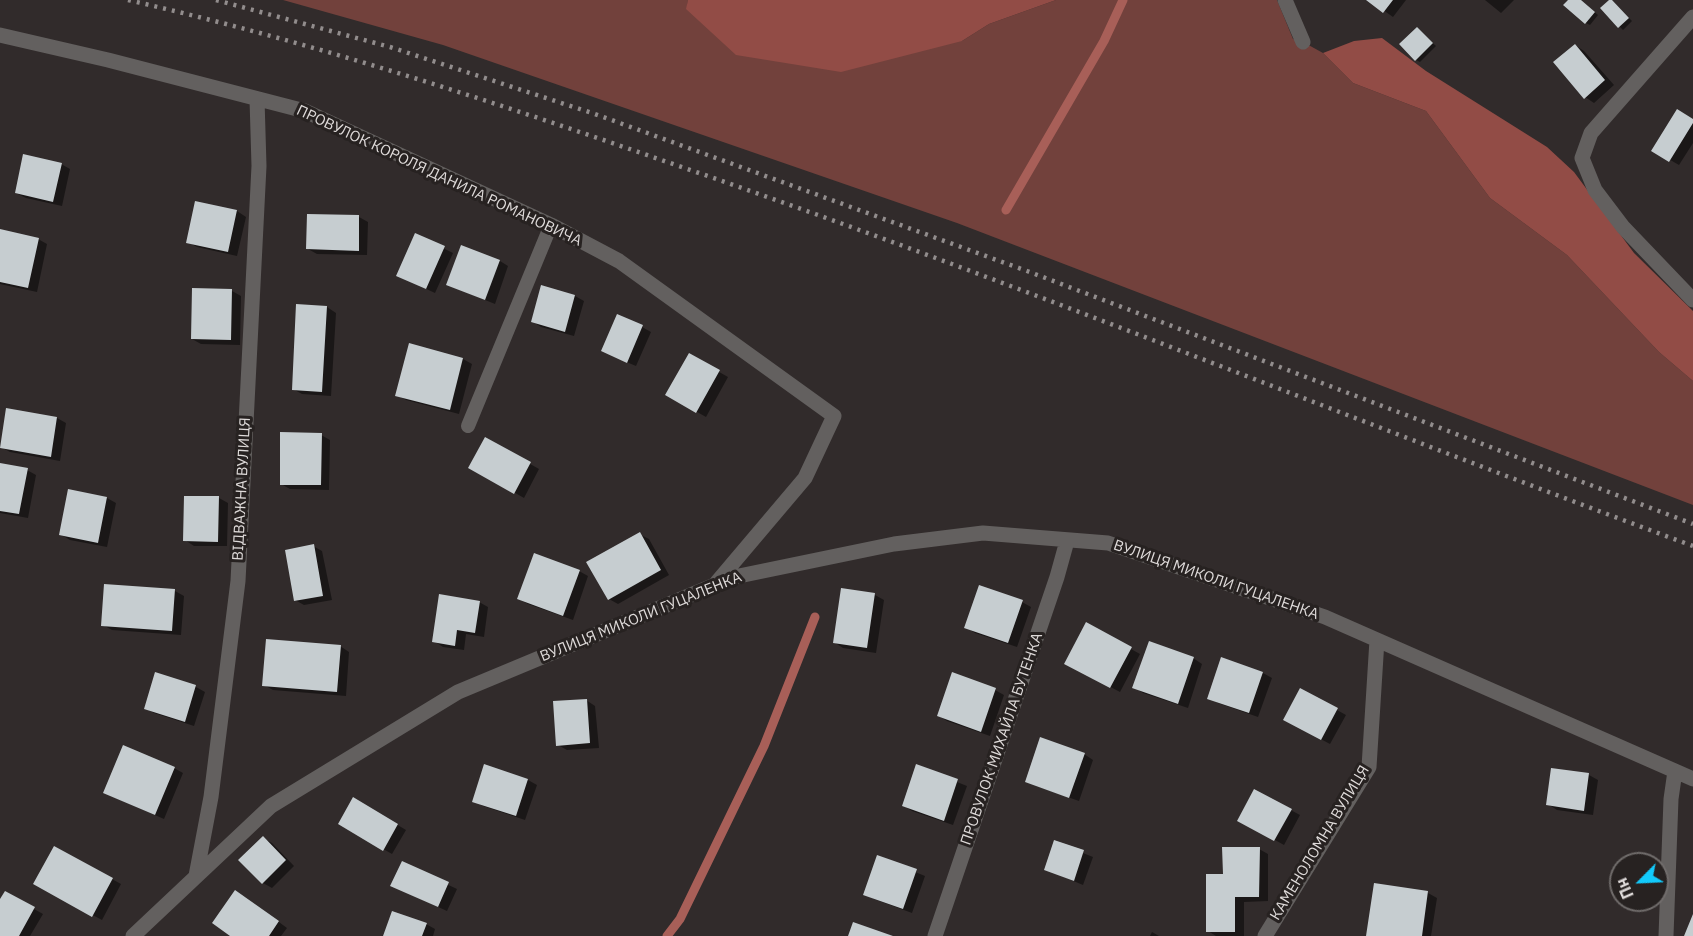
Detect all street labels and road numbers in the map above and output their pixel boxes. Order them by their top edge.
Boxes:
street label: ПРОВУЛОК КОРОЛЯ ДАНИЛА РОМАНОВИЧА [294,102,584,250]
street label: ВІДВАЖНА ВУЛИЦЯ [229,417,255,561]
street label: ВУЛИЦЯ МИКОЛИ ГУЦАЛЕНКА [1111,536,1321,624]
street label: ВУЛИЦЯ МИКОЛИ ГУЦАЛЕНКА [537,568,745,666]
street label: ПРОВУЛОК МИХАЙЛА БУТЕНКА [957,630,1047,848]
street label: КАМЕНОЛОМНА ВУЛИЦЯ [1267,762,1373,924]

